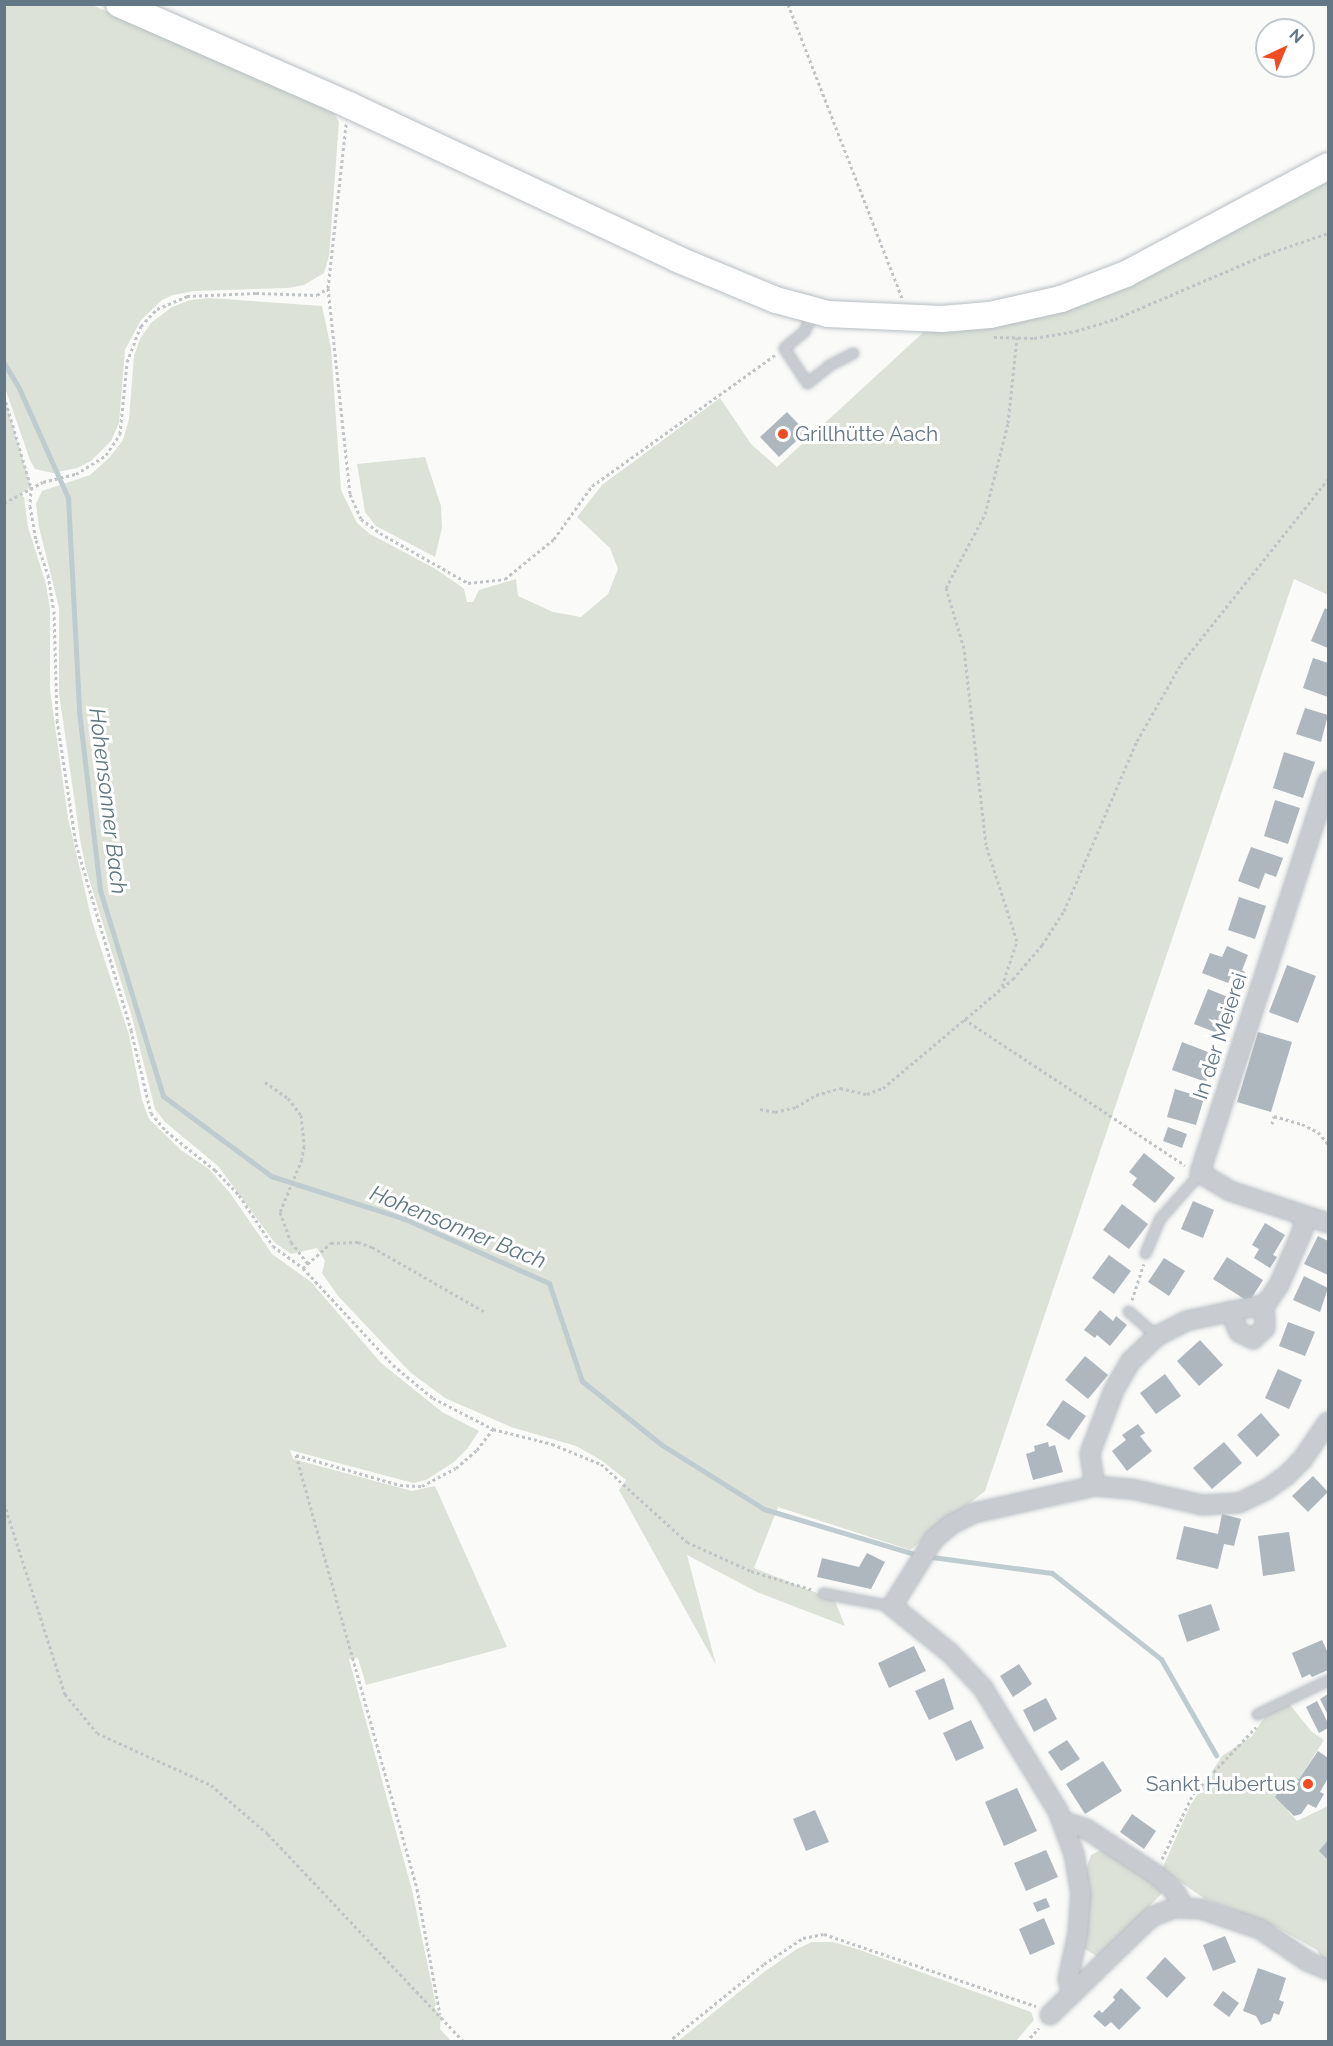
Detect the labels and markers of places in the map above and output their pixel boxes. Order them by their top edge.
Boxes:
place label: Grillhütte Aach [795,421,939,447]
marker: Grillhütte Aach [776,427,790,441]
place label: Sankt Hubertus [1146,1771,1296,1797]
marker: Sankt Hubertus [1301,1777,1315,1791]

